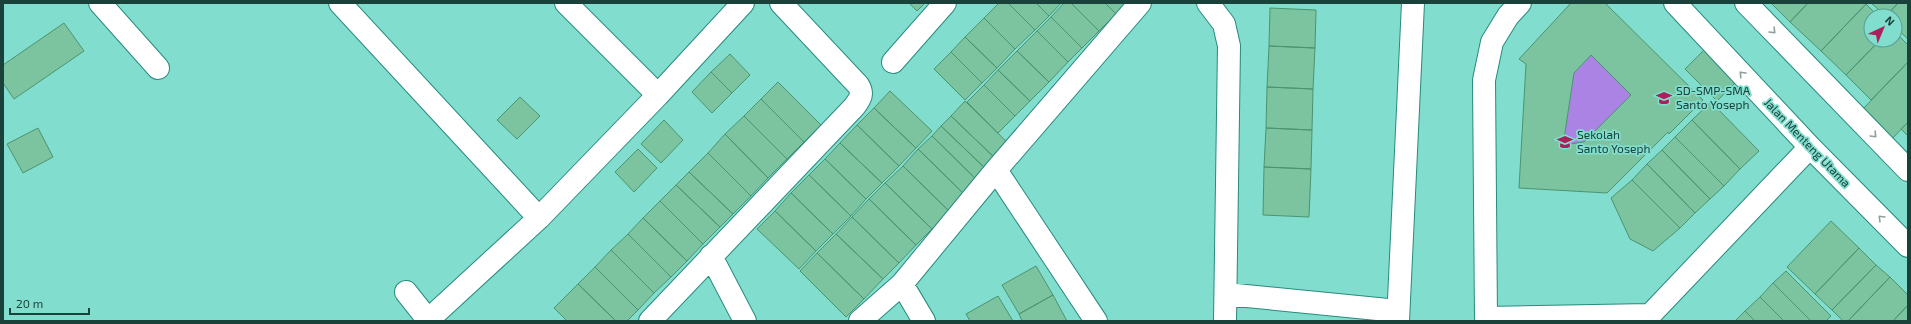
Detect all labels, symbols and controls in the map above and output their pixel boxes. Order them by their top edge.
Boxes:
north arrow [1863,8,1903,48]
text: N [1883,13,1898,28]
one-way arrow [1768,26,1776,34]
one-way arrow [1739,71,1747,79]
place label: SD-SMP-SMA Santo Yoseph [1676,83,1751,111]
school or university icon: SD-SMP-SMA Santo Yoseph [1655,89,1673,107]
street label: Jalan Menteng Utama [1762,95,1854,190]
place label: Sekolah Santo Yoseph [1577,127,1650,155]
one-way arrow [1869,130,1877,138]
school or university icon: Sekolah Santo Yoseph [1556,133,1574,151]
one-way arrow [1878,215,1886,223]
scale bar [10,290,89,316]
text: 20 m [16,296,43,310]

